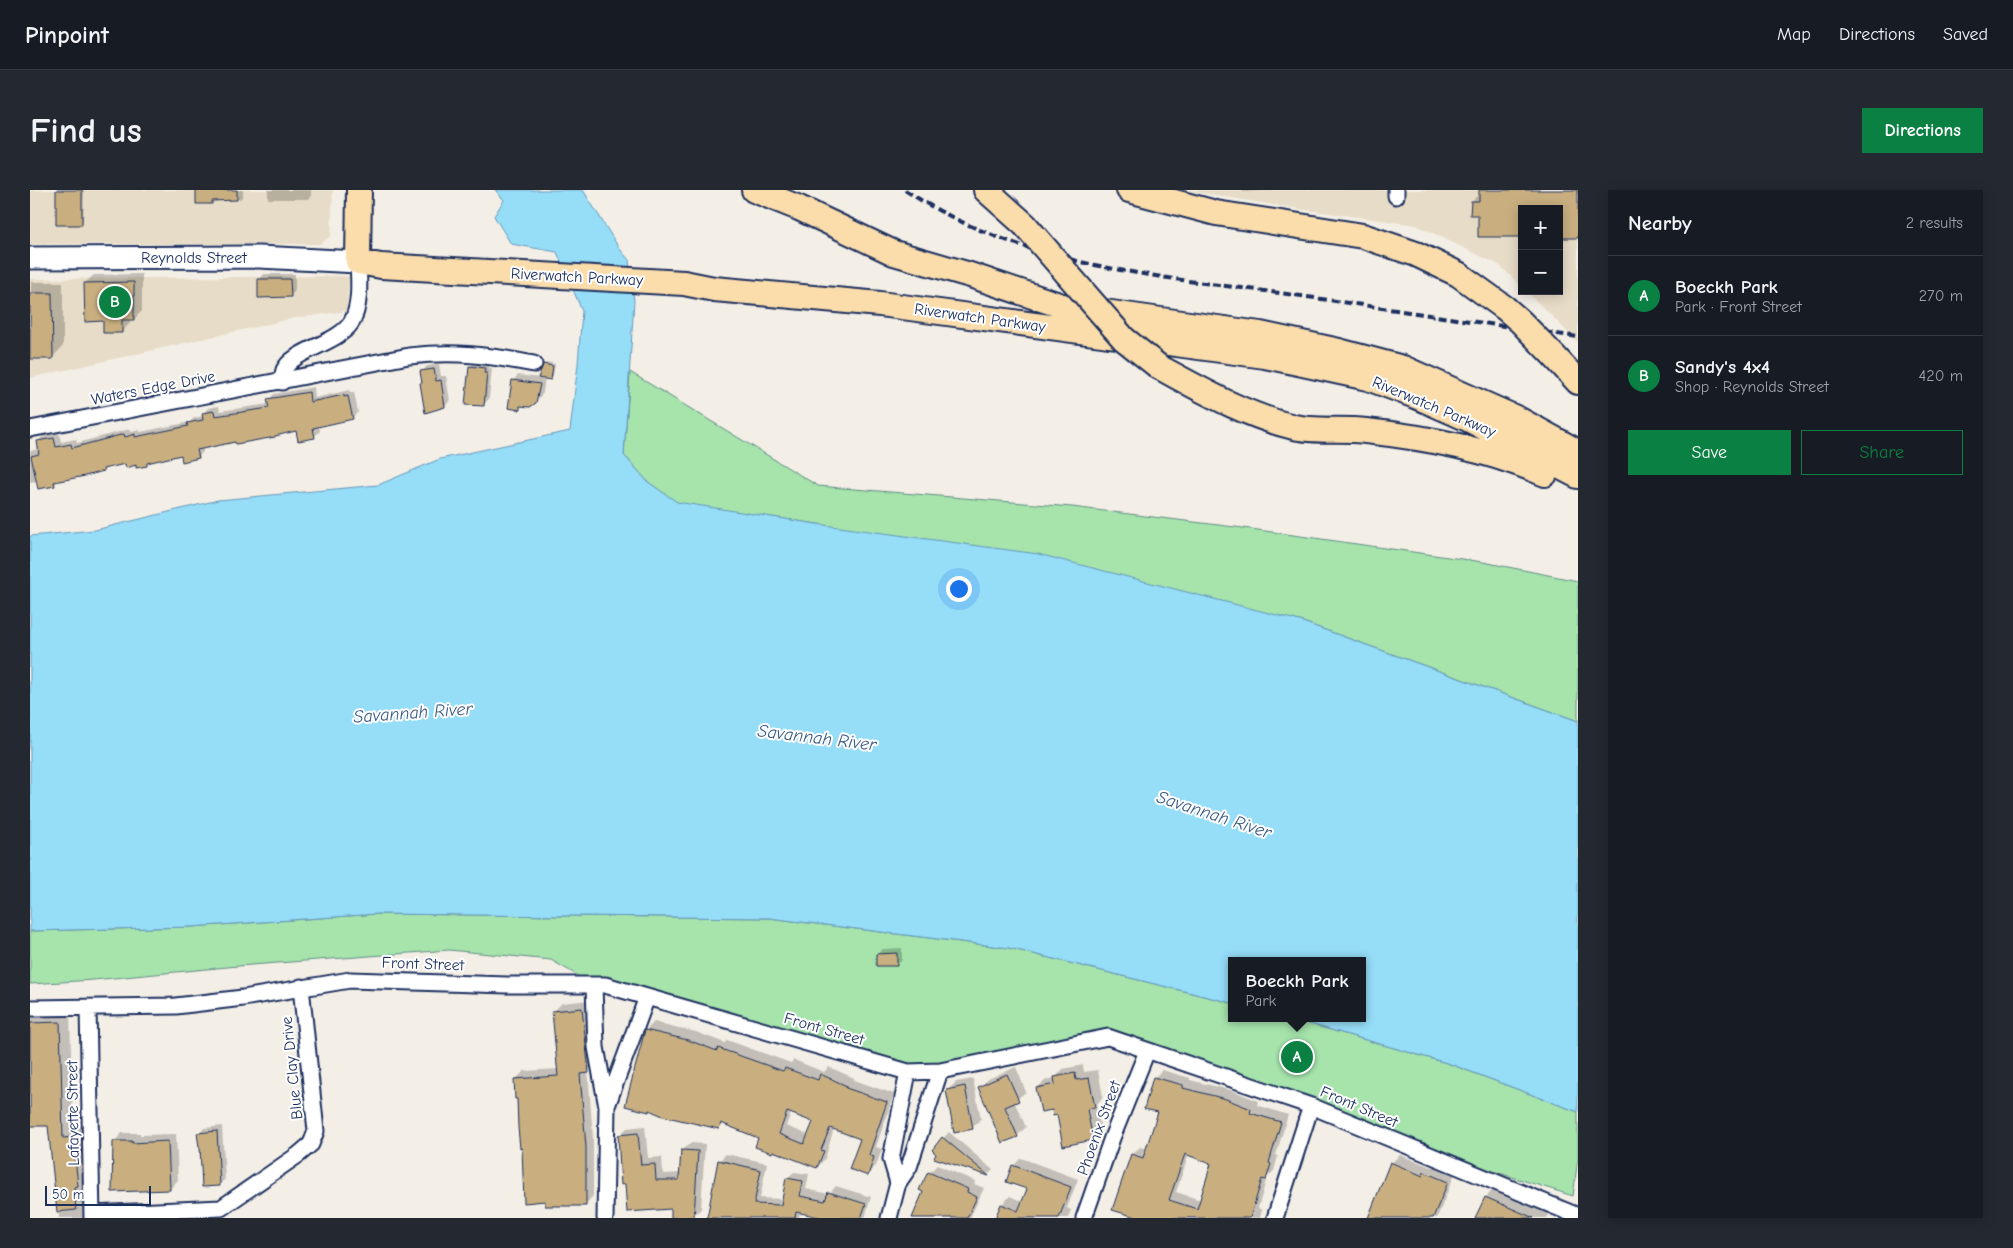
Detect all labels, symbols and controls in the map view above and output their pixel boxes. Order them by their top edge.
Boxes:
text: Pinpoint [25,21,109,49]
text: Map [1777,24,1811,45]
text: Directions [1839,24,1915,45]
text: Saved [1943,24,1988,45]
button: Directions [1862,108,1983,153]
text: Find us [30,110,142,151]
map controls [1518,205,1563,295]
button: + [1518,205,1563,250]
text: Nearby [1628,211,1692,235]
text: 2 results [1906,214,1963,232]
street label: Reynolds Street [141,249,247,267]
button: − [1518,250,1563,295]
street label: Riverwatch Parkway [510,265,644,289]
text: Boeckh Park [1675,276,1778,298]
pin: B [99,283,131,321]
text: A [1640,287,1648,305]
text: 270 m [1919,287,1963,305]
text: Park · Front Street [1675,298,1802,316]
street label: Riverwatch Parkway [913,300,1048,336]
text: Sandy's 4x4 [1675,356,1770,378]
street label: Waters Edge Drive [89,367,217,409]
text: B [1639,367,1649,385]
text: 420 m [1919,367,1963,385]
street label: Riverwatch Parkway [1369,373,1499,442]
text: Shop · Reynolds Street [1675,378,1829,396]
button: Save [1628,430,1791,475]
button: Share [1801,430,1963,475]
your location [946,576,972,602]
water label: Savannah River [353,698,474,728]
water label: Savannah River [757,720,878,756]
water label: Savannah River [1154,787,1275,844]
street label: Front Street [381,954,465,974]
popup [1228,957,1366,1022]
text: Boeckh Park [1246,970,1348,992]
text: Park [1246,992,1276,1010]
street label: Front Street [782,1009,867,1049]
street label: Blue Clay Drive [278,1016,306,1120]
pin: A [1281,1038,1313,1076]
street label: Lafayette Street [63,1060,83,1166]
street label: Phoenix Street [1074,1078,1125,1178]
street label: Front Street [1317,1083,1401,1132]
scale bar [45,1183,151,1206]
text: 50 m [52,1186,84,1203]

